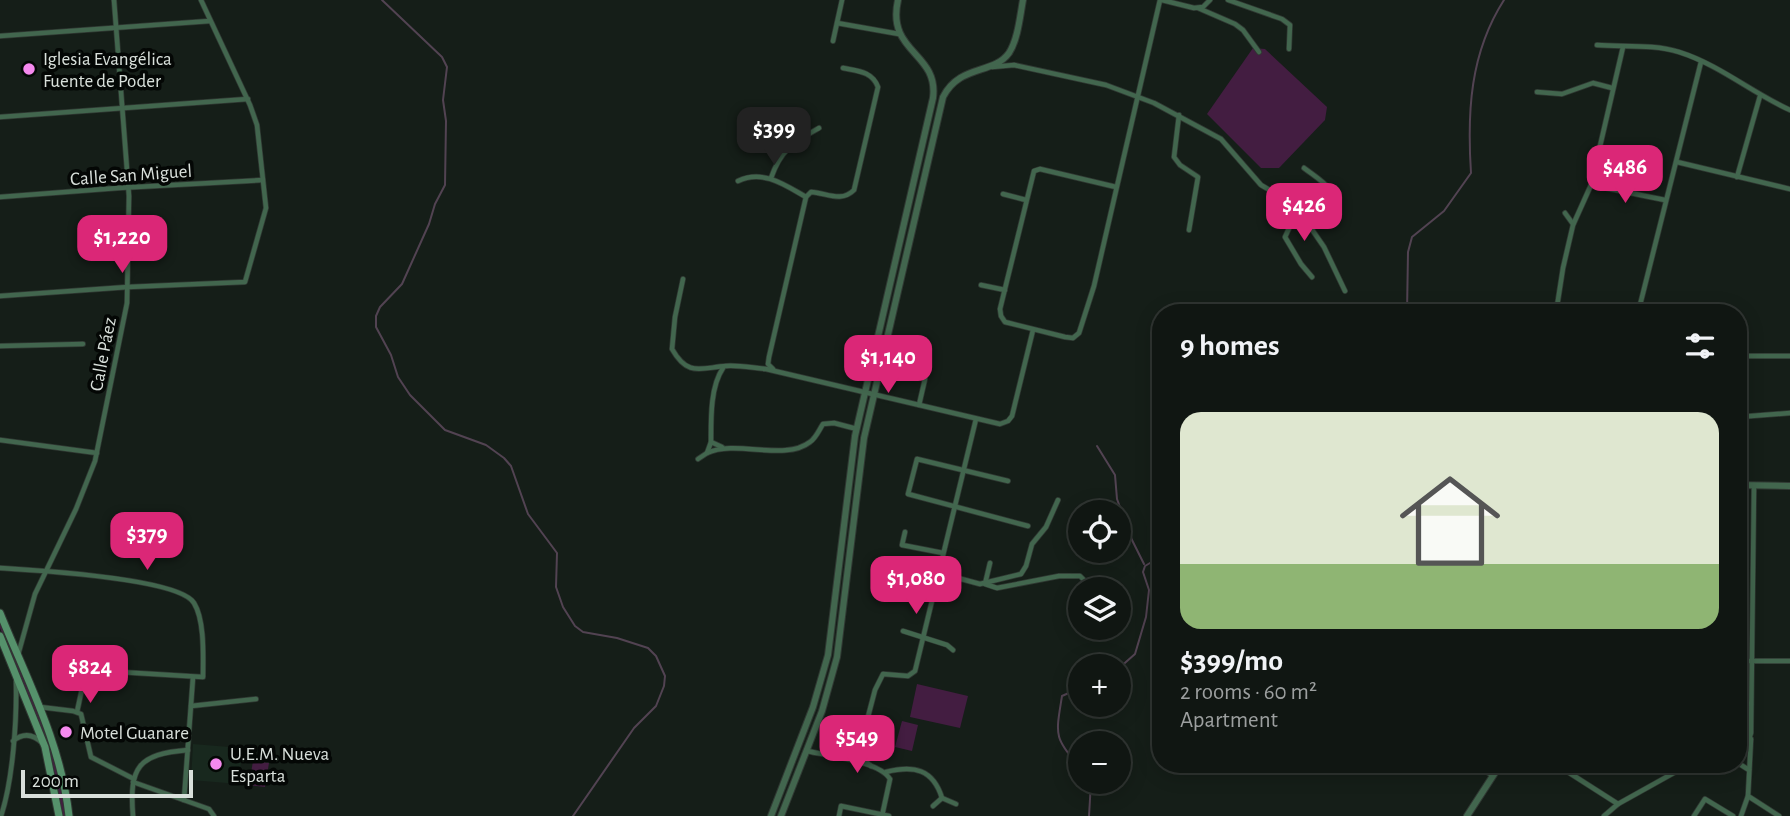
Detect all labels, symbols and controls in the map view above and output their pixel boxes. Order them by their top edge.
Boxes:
place label: Iglesia Evangélica Fuente de Poder [43,50,172,91]
marker: Iglesia Evangélica Fuente de Poder [21,61,37,77]
pin: $399 [733,108,815,167]
text: $399 [753,118,795,141]
pin: $486 [1584,146,1666,205]
text: $486 [1603,156,1647,179]
street label: Calle San Miguel [70,162,193,189]
pin: $426 [1263,184,1345,243]
text: $426 [1282,194,1326,217]
pin: $1,220 [65,216,179,275]
text: $1,220 [93,226,151,249]
street label: Calle Páez [87,316,120,393]
icon: filters [1681,327,1719,365]
text: 9 homes [1180,331,1280,361]
pin: $1,140 [831,336,945,395]
text: $1,140 [860,346,916,369]
icon: home [1387,458,1513,584]
map controls [1068,500,1131,794]
button: locate [1068,500,1131,563]
pin: $379 [106,512,188,572]
text: $379 [126,523,168,546]
pin: $1,080 [859,556,973,616]
text: $1,080 [886,567,946,590]
button: layers [1068,577,1131,640]
pin: $824 [49,646,131,705]
text: $399/mo [1180,646,1283,676]
button: + [1068,654,1131,717]
text: $824 [68,656,112,679]
text: 2 rooms · 60 m² [1180,681,1317,704]
text: Apartment [1180,709,1278,732]
pin: $549 [816,716,898,775]
marker: Motel Guanare [58,724,74,740]
place label: Motel Guanare [80,724,189,743]
text: $549 [836,726,878,749]
button: − [1068,731,1131,794]
place label: U.E.M. Nueva Esparta [230,745,329,786]
marker: U.E.M. Nueva Esparta [208,756,224,772]
scale bar [21,767,192,799]
text: 200 m [32,772,79,791]

